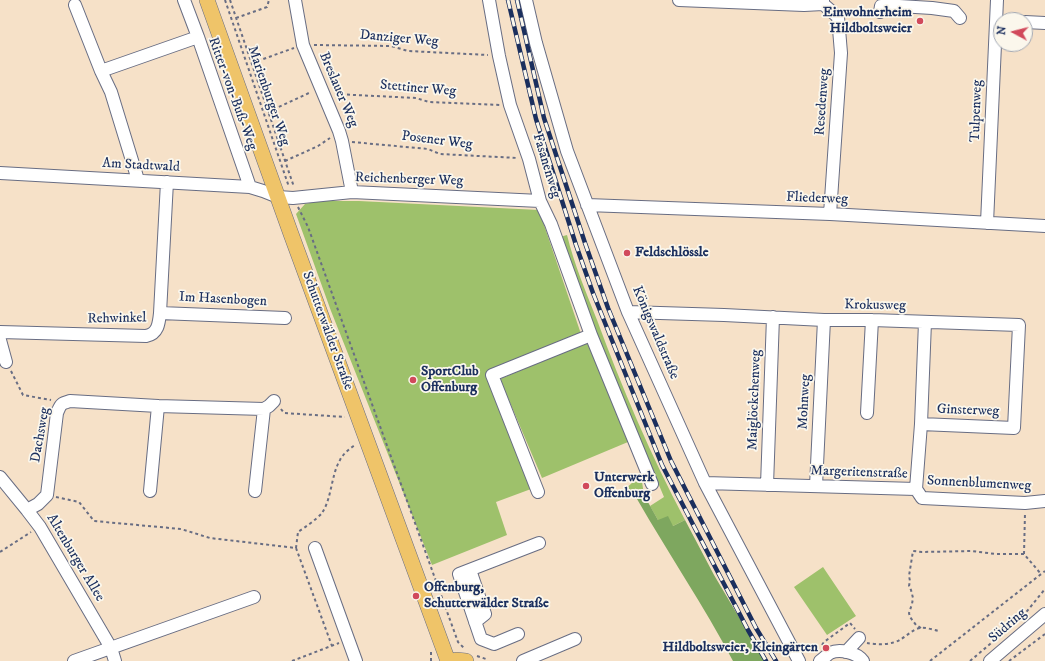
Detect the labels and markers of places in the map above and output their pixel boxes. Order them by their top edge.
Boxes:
place label: Einwohnerheim Hildboltsweier [823,5,912,38]
marker: Einwohnerheim Hildboltsweier [915,16,925,26]
place label: Feldschlössle [635,245,709,261]
marker: Feldschlössle [622,248,632,258]
place label: SportClub Offenburg [421,364,479,396]
marker: SportClub Offenburg [408,375,418,385]
place label: Unterwerk Offenburg [594,470,654,502]
marker: Unterwerk Offenburg [581,481,591,491]
place label: Offenburg, Schutterwälder Straße [424,580,549,612]
marker: Offenburg, Schutterwälder Straße [411,591,421,601]
place label: Hildboltsweier, Kleingärten [663,640,818,656]
marker: Hildboltsweier, Kleingärten [821,643,831,653]

